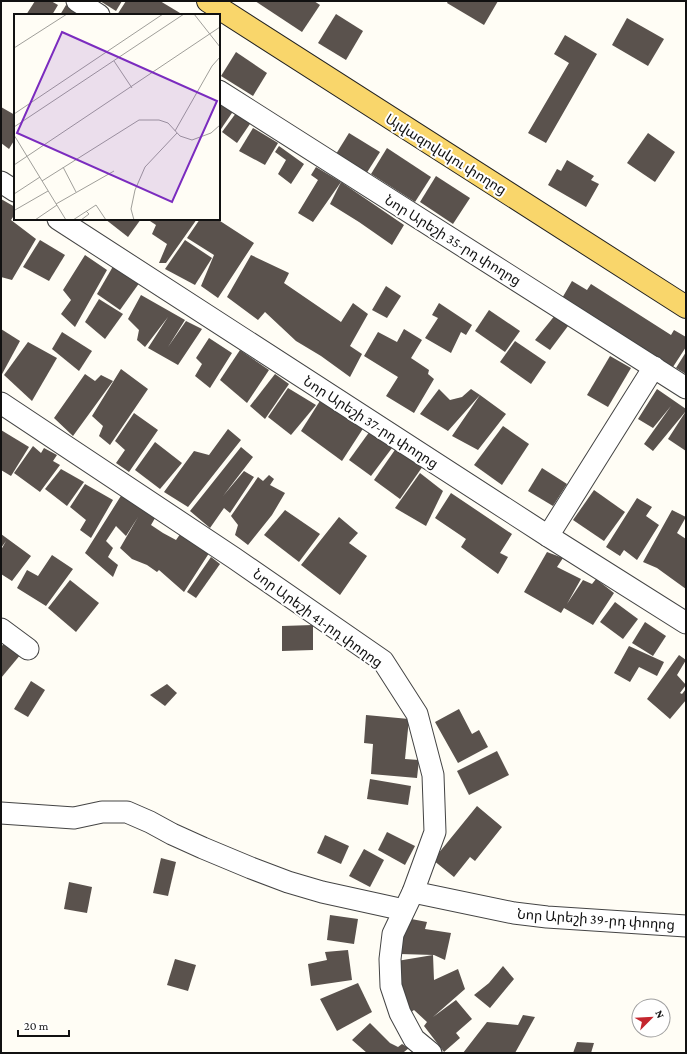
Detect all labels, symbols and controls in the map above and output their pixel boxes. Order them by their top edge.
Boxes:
inset map [14,14,220,220]
street label: Այվազովսկու փողոց [383,110,509,198]
street label: Նոր Արեշի 35-րդ փողոց [382,191,524,289]
street label: Նոր Արեշի 37-րդ փողոց [301,372,441,472]
street label: Նոր Արեշի 41-րդ փողոց [250,566,386,670]
street label: Նոր Արեշի 39-րդ փողոց [517,906,675,932]
north arrow [631,998,671,1038]
text: N [653,1008,667,1020]
scale bar [18,1012,69,1038]
text: 20 m [24,1019,49,1033]

